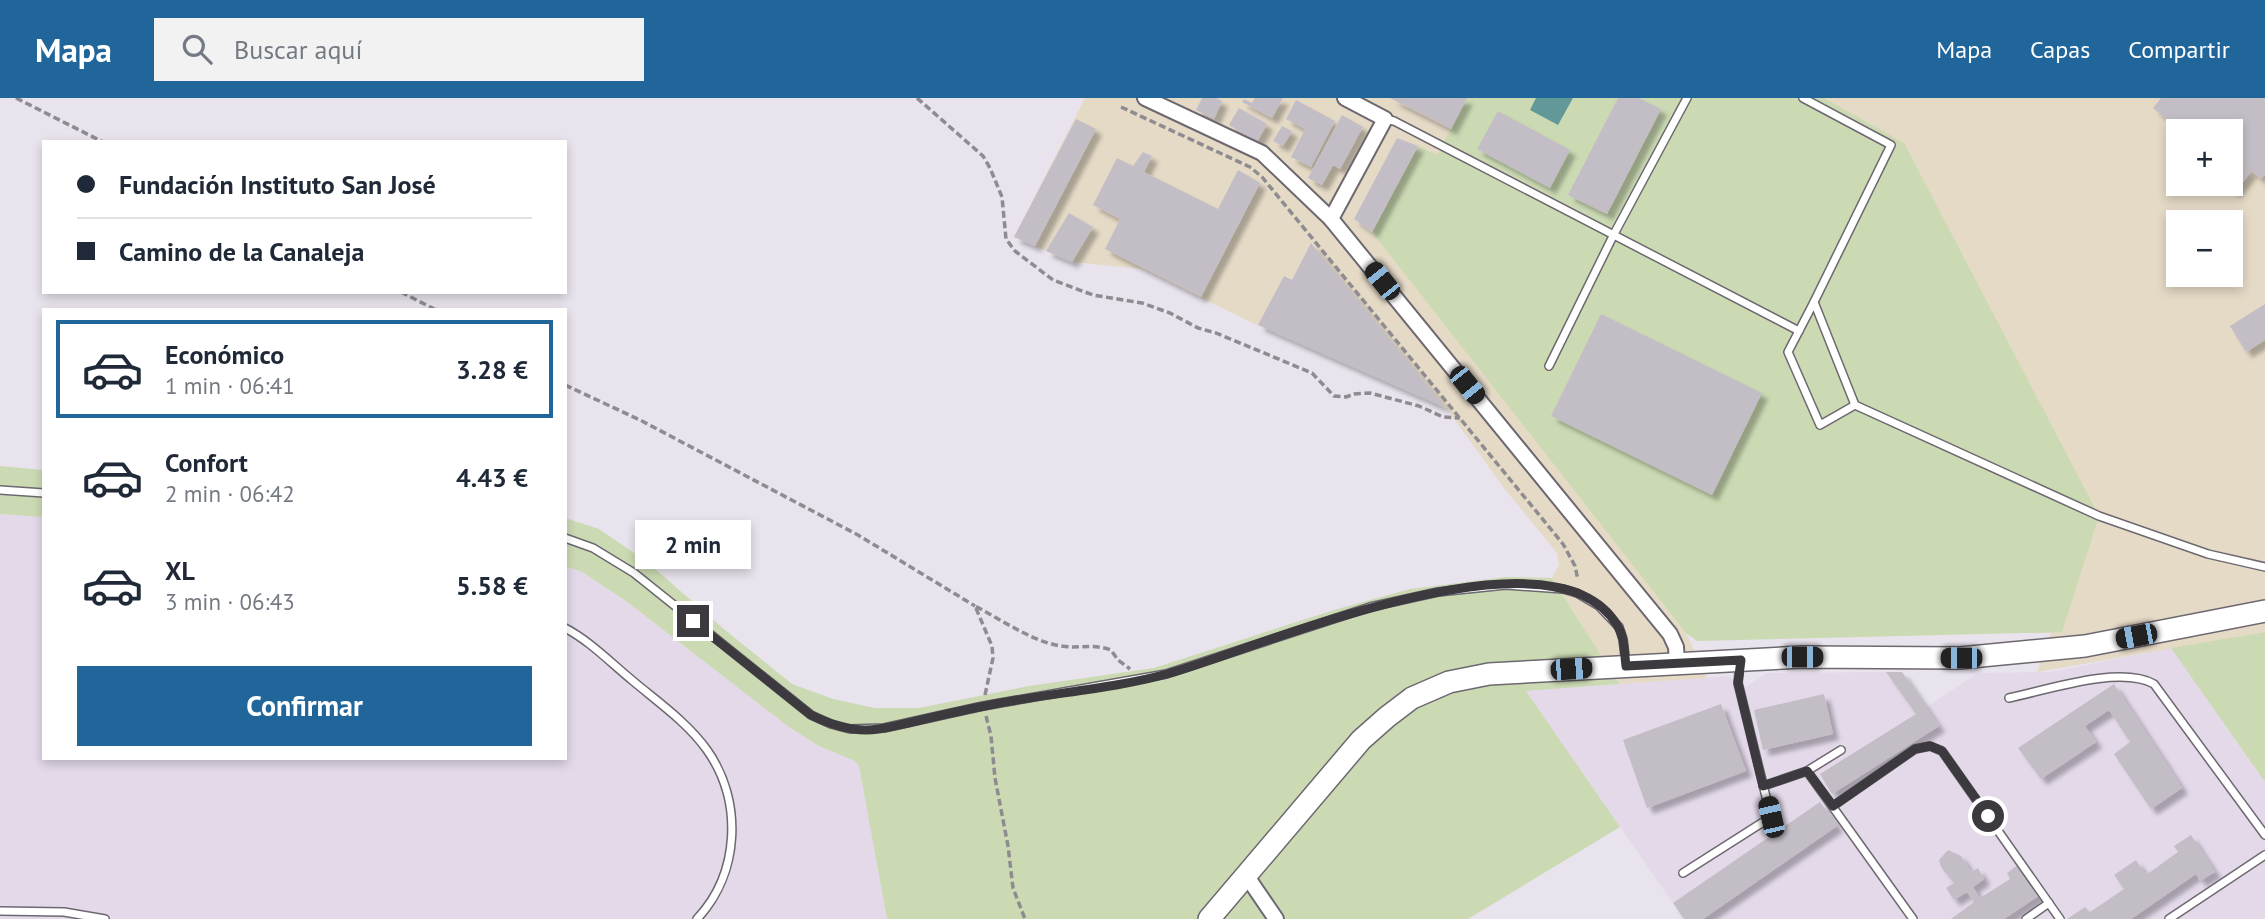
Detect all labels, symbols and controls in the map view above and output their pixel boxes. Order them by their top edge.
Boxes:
search box [154,18,644,81]
text: Mapa [35,28,112,71]
icon: search [178,30,216,68]
text: Buscar aquí [234,33,362,66]
text: Mapa [1936,34,1992,65]
text: Capas [2030,34,2090,65]
text: Compartir [2128,34,2230,65]
map controls [2166,119,2243,287]
button: + [2166,119,2243,196]
text: Fundación Instituto San José [119,168,436,201]
button: − [2166,210,2243,287]
text: Camino de la Canaleja [119,235,364,268]
car [1361,258,1404,304]
icon: car [81,338,144,401]
text: Económico [165,338,284,371]
text: 3.28 € [456,353,528,386]
car [1446,362,1489,408]
text: 1 min · 06:41 [165,371,295,400]
icon: car [81,446,144,509]
text: Confort [165,446,248,479]
text: 4.43 € [456,461,528,494]
text: 2 min · 06:42 [165,479,295,508]
callout: 2 min [635,519,751,568]
text: 2 min [665,530,721,559]
icon: car [81,554,144,617]
text: XL [165,554,195,587]
text: 5.58 € [456,569,528,602]
text: 3 min · 06:43 [165,587,295,616]
route end [677,605,709,637]
car [2114,622,2159,650]
car [1782,647,1824,668]
car [1941,648,1983,669]
car [1550,657,1593,681]
button: Confirmar [77,666,532,746]
car [1757,794,1786,840]
route start [1972,800,2004,832]

